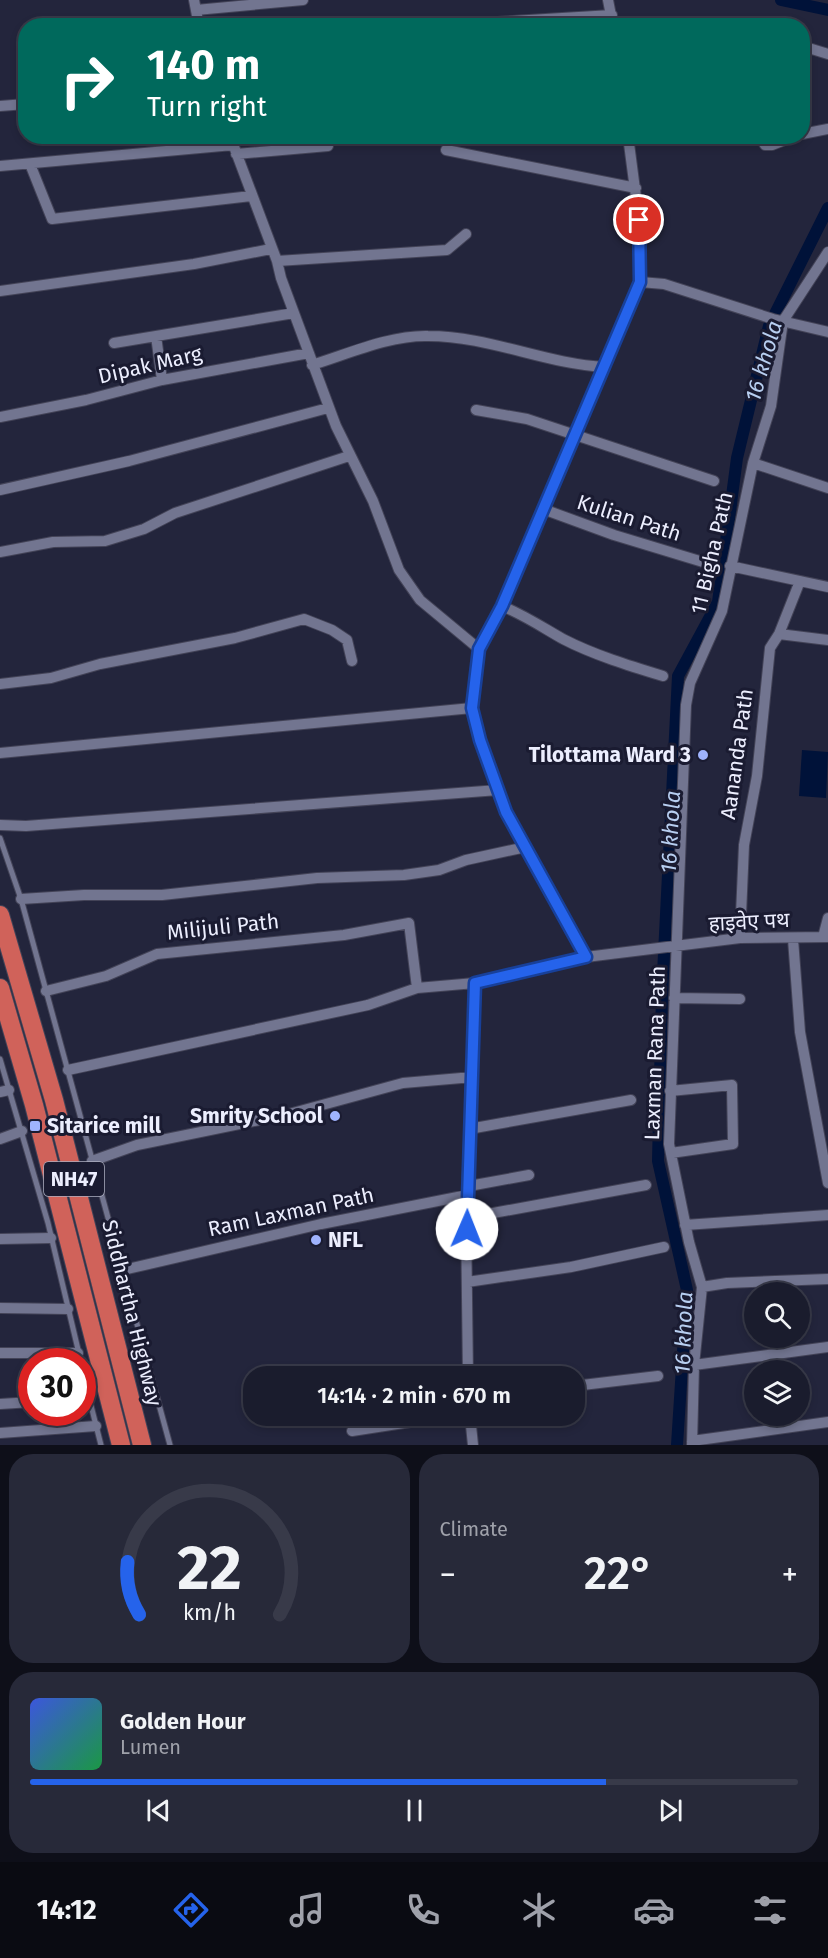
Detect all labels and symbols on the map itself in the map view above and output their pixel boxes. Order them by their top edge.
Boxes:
pin [613,194,664,245]
water label: 16 khola [739,318,788,405]
street label: Dipak Marg [95,340,205,390]
street label: Kulian Path [574,489,684,547]
street label: 11 Bigha Path [685,489,739,617]
street label: Aananda Path [715,687,759,821]
place label: Tilottama Ward 3 [529,742,691,768]
marker: Tilottama Ward 3 [696,748,710,762]
water label: 16 khola [655,790,686,874]
street label: हाइवेए पथ [708,907,791,937]
street label: Milijuli Path [166,908,280,946]
street label: Laxman Rana Path [639,965,671,1141]
place label: Smrity School [190,1103,324,1129]
marker: Smrity School [328,1109,342,1123]
place label: Sitarice mill [47,1113,162,1139]
marker: Sitarice mill [28,1119,42,1133]
road number: NH47 [44,1162,104,1196]
street label: Ram Laxman Path [206,1182,376,1242]
position arrow [435,1197,499,1261]
street label: Siddhartha Highway [96,1217,168,1409]
place label: NFL [328,1227,363,1253]
marker: NFL [309,1233,323,1247]
water label: 16 khola [669,1291,698,1375]
speed limit sign: 30 [18,1348,96,1426]

